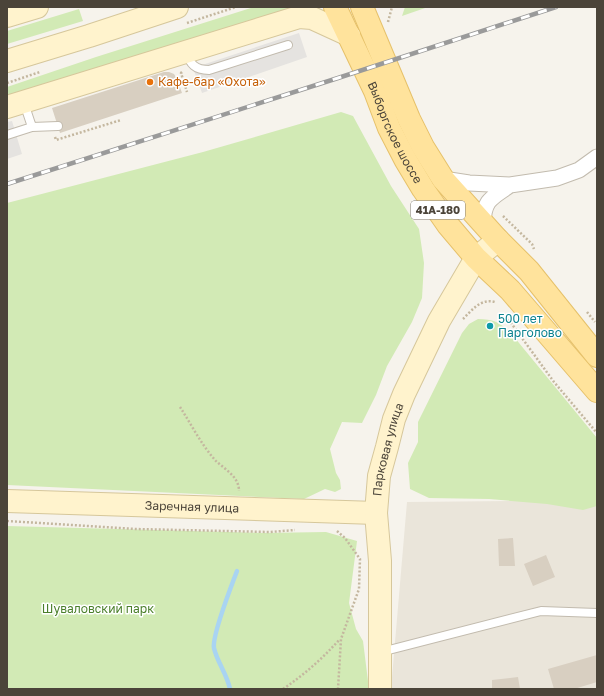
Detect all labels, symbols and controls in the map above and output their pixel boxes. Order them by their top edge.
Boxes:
place label: Кафе-бар «Охота» [158,74,266,89]
marker: Кафе-бар «Охота» [145,77,155,87]
street label: Выборгское шоссе [365,79,426,186]
road number: 41А-180 [411,201,465,219]
place label: 500 лет Парголово [498,311,562,340]
marker: 500 лет Парголово [485,321,495,331]
street label: Парковая улица [369,401,407,497]
street label: Заречная улица [144,497,239,516]
park label: Шуваловский парк [42,601,154,616]

